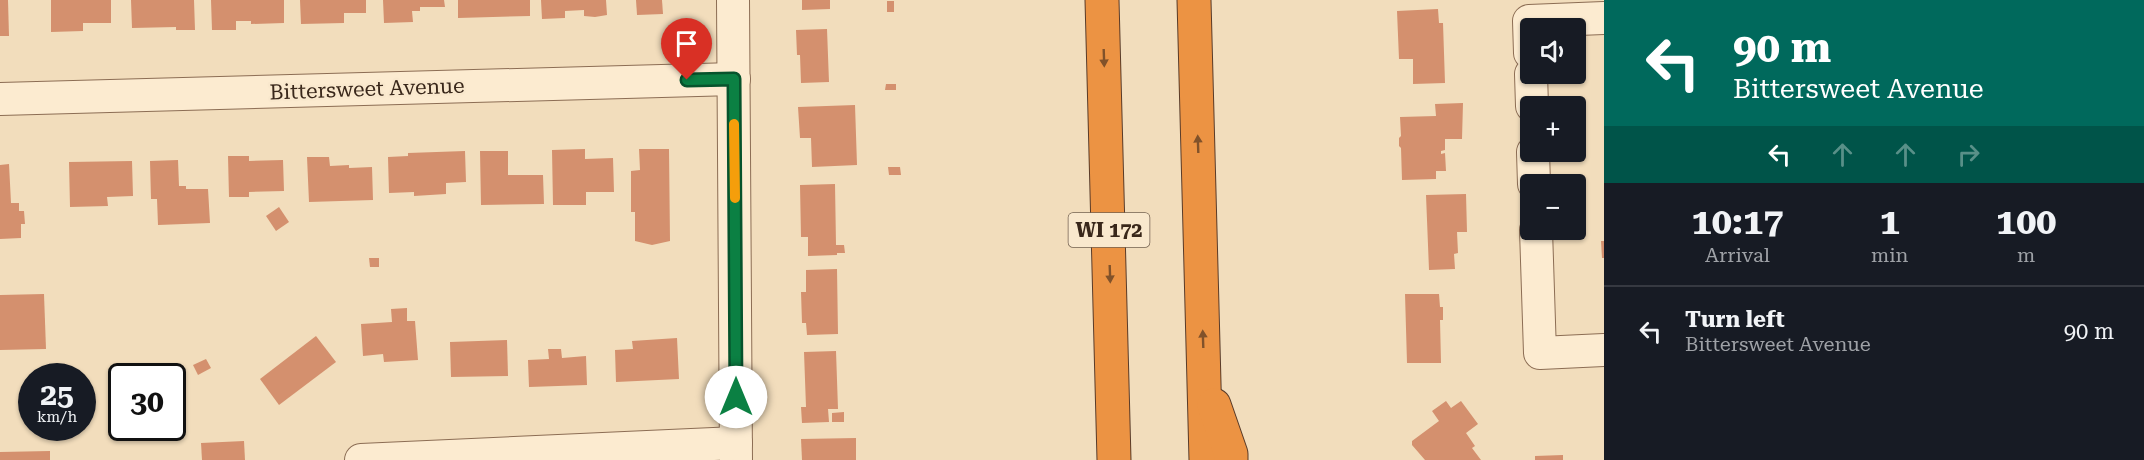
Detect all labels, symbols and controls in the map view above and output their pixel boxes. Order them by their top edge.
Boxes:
pin [661,18,712,80]
map controls [1520,18,1586,240]
button: sound [1520,18,1586,84]
text: 90 m [1733,23,1831,72]
icon: left [1634,24,1712,102]
icon: arrive [670,27,703,60]
one-way arrow [1099,49,1108,68]
text: Bittersweet Avenue [1733,73,1984,105]
street label: Bittersweet Avenue [269,74,465,104]
button: + [1520,96,1586,162]
one-way arrow [1193,134,1203,153]
icon: left [1763,138,1796,171]
icon: ahead [1826,138,1859,171]
icon: ahead [1889,138,1922,171]
icon: right [1952,138,1985,171]
button: − [1520,174,1586,240]
text: 10:17 [1692,201,1783,243]
text: 1 [1880,201,1900,243]
text: 100 [1996,201,2056,243]
road number: WI 172 [1068,213,1150,247]
text: Arrival [1705,243,1770,267]
text: min [1871,243,1908,267]
text: m [2017,243,2035,267]
one-way arrow [1105,265,1115,284]
text: Turn left [1685,307,1785,332]
icon: left [1634,315,1667,348]
text: 90 m [2064,319,2114,344]
one-way arrow [1199,329,1208,348]
text: Bittersweet Avenue [1685,332,1871,356]
speed limit sign: 30 [108,363,186,441]
position arrow [704,365,768,429]
text: 25 [40,377,74,412]
text: km/h [37,408,77,426]

